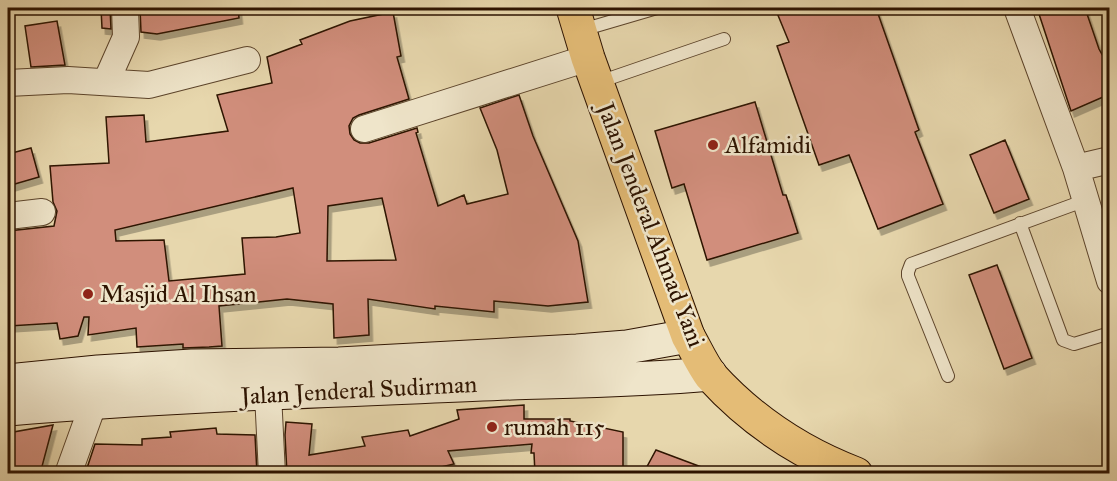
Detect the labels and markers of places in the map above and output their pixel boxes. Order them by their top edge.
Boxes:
place label: Alfamidi [724,130,812,160]
marker: Alfamidi [706,138,720,152]
place label: Masjid Al Ihsan [100,279,257,309]
marker: Masjid Al Ihsan [81,287,95,301]
place label: rumah 115 [504,412,605,442]
marker: rumah 115 [485,420,499,434]

